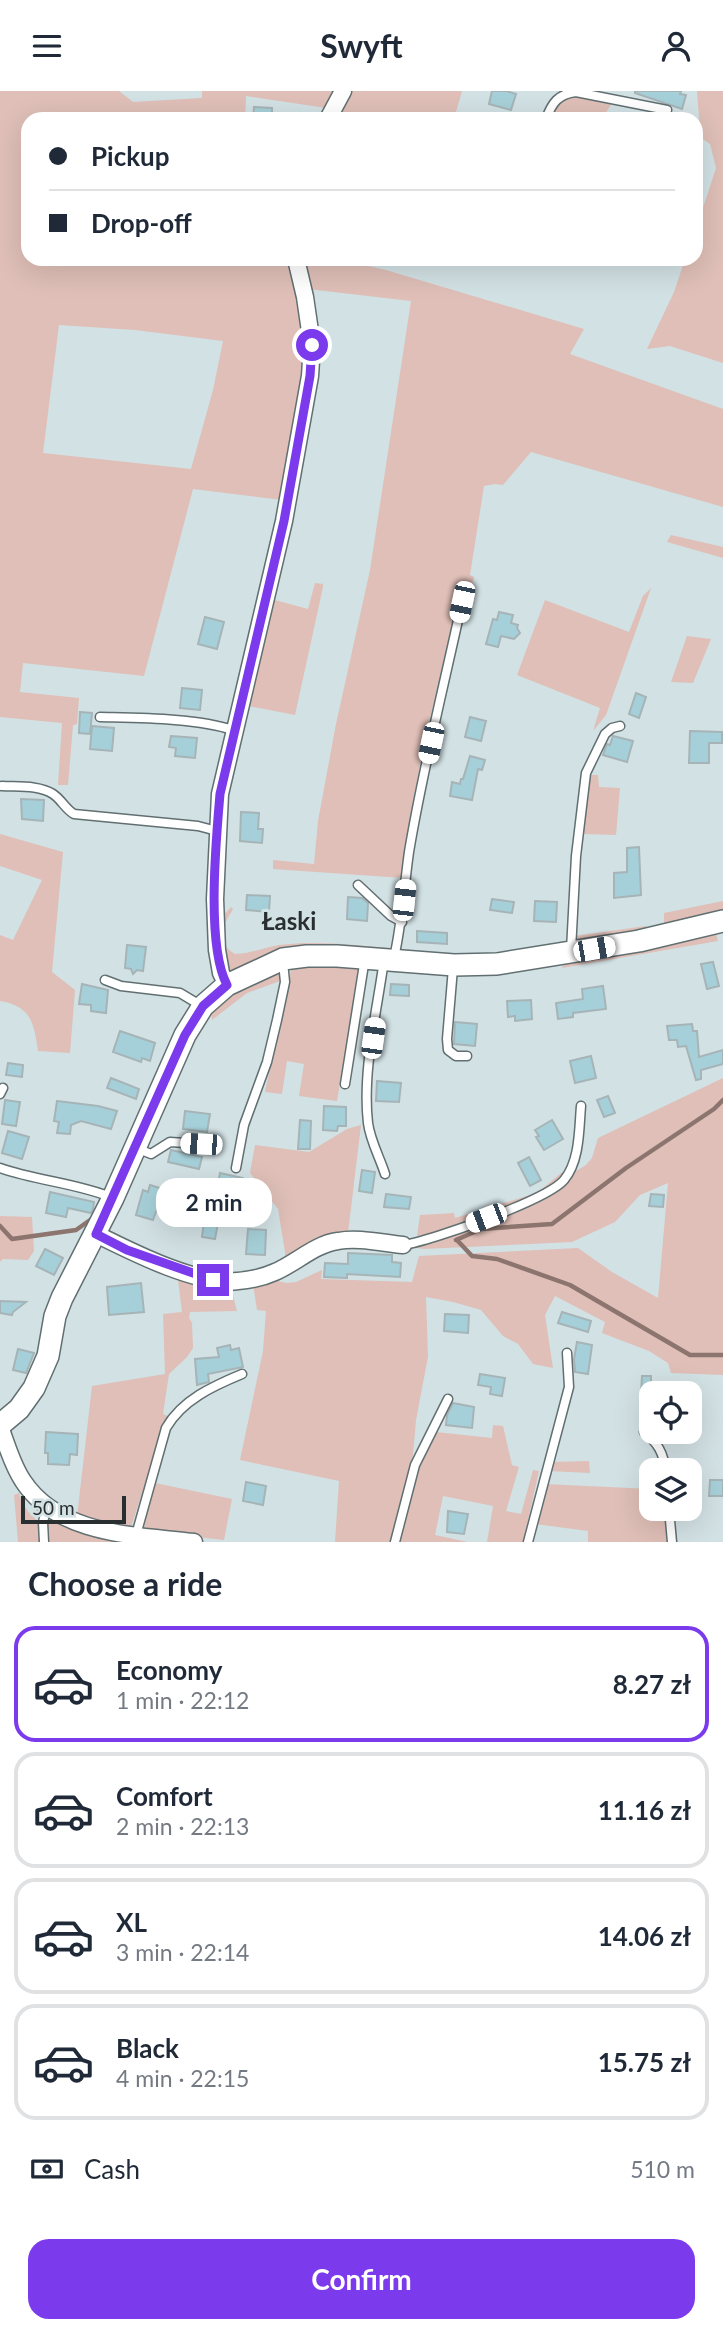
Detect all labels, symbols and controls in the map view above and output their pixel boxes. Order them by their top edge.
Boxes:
text: Swyft [320,26,403,65]
icon: menu [28,27,66,65]
icon: person [657,27,695,65]
text: Pickup [91,140,170,172]
text: Drop-off [91,207,192,239]
route start [296,329,328,361]
car [448,579,477,625]
car [417,720,446,766]
car [392,878,417,922]
district label: Łaski [262,906,316,935]
car [572,935,617,963]
car [360,1016,387,1060]
car [180,1132,223,1156]
callout: 2 min [155,1179,271,1227]
text: 2 min [185,1188,243,1216]
car [463,1201,510,1235]
route end [197,1264,229,1296]
map controls [639,1381,702,1521]
button: locate [639,1381,702,1444]
button: layers [639,1458,702,1521]
scale bar [21,1493,126,1525]
text: 50 m [32,1496,75,1519]
text: Choose a ride [28,1564,222,1603]
icon: car [32,1653,95,1716]
text: Economy [116,1654,222,1686]
text: 8.27 zł [613,1668,691,1700]
text: 1 min · 22:12 [116,1686,249,1714]
icon: car [32,1779,95,1842]
text: Comfort [116,1780,213,1812]
text: 11.16 zł [598,1794,691,1826]
text: 2 min · 22:13 [116,1812,249,1840]
icon: car [32,1905,95,1968]
text: XL [116,1906,147,1938]
text: 14.06 zł [598,1920,691,1952]
text: 3 min · 22:14 [116,1938,249,1966]
icon: car [32,2031,95,2094]
text: Black [116,2032,179,2064]
text: 15.75 zł [598,2046,691,2078]
text: 4 min · 22:15 [116,2064,249,2092]
icon: cash [28,2150,66,2188]
text: Cash [84,2153,140,2185]
text: 510 m [630,2155,695,2183]
button: Confirm [28,2239,695,2319]

